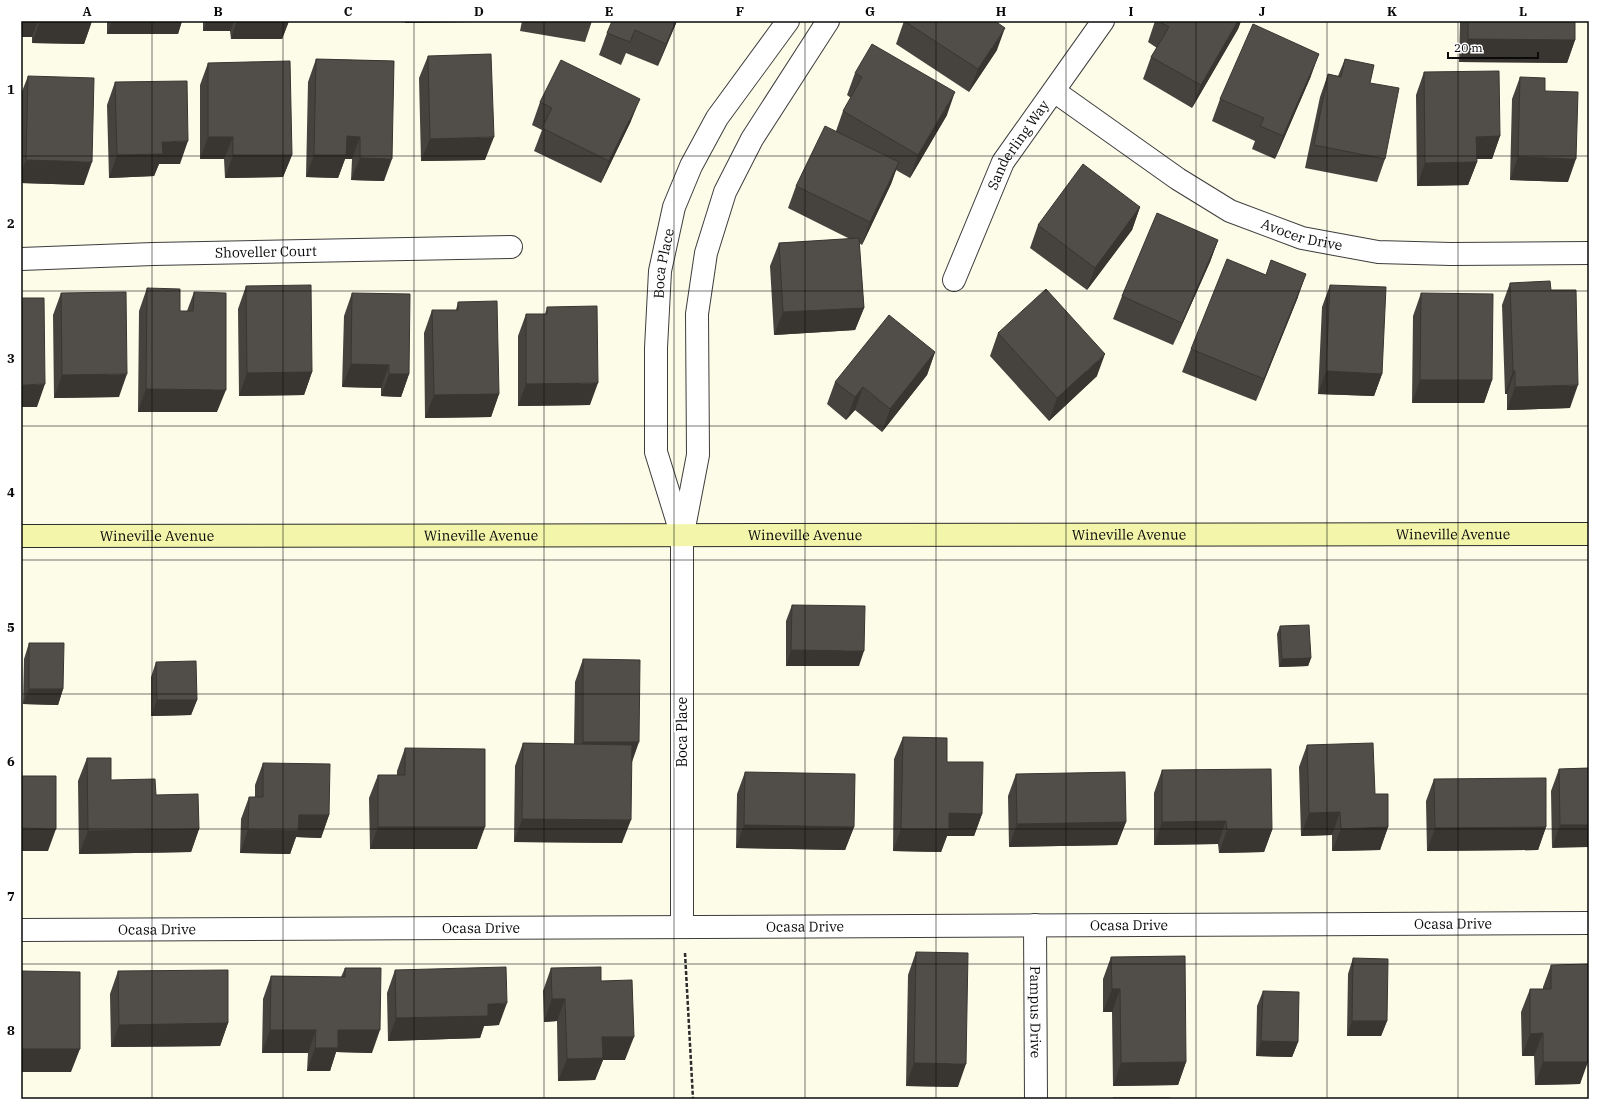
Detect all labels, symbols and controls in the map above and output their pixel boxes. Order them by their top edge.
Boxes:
text: A [82,3,92,20]
text: B [213,3,223,20]
text: C [344,3,353,20]
text: D [474,3,484,20]
text: E [605,3,613,20]
text: F [736,3,744,20]
text: G [865,3,875,20]
text: H [996,3,1007,20]
text: I [1129,3,1134,20]
text: J [1259,3,1266,20]
text: K [1387,3,1397,20]
text: L [1519,3,1527,20]
scale bar [1448,34,1538,60]
text: 20 m [1454,40,1483,55]
text: 1 [7,81,15,98]
street label: Sanderling Way [983,96,1053,193]
street label: Avocer Drive [1259,214,1344,254]
text: 2 [7,215,15,232]
street label: Boca Place [650,227,678,299]
street label: Shoveller Court [215,242,317,262]
text: 3 [7,350,15,367]
text: 4 [7,484,15,501]
street label: Wineville Avenue [1396,525,1510,543]
street label: Wineville Avenue [424,526,538,544]
street label: Wineville Avenue [748,526,862,544]
street label: Wineville Avenue [1072,526,1186,544]
street label: Wineville Avenue [100,527,214,545]
text: 5 [7,619,15,636]
street label: Boca Place [673,697,691,767]
text: 6 [7,753,15,770]
text: 7 [7,888,15,905]
street label: Ocasa Drive [1414,914,1492,933]
street label: Ocasa Drive [1090,916,1168,934]
street label: Ocasa Drive [766,917,844,936]
street label: Ocasa Drive [442,919,520,937]
street label: Ocasa Drive [118,920,196,939]
street label: Pampus Drive [1026,966,1045,1058]
text: 8 [7,1022,15,1039]

